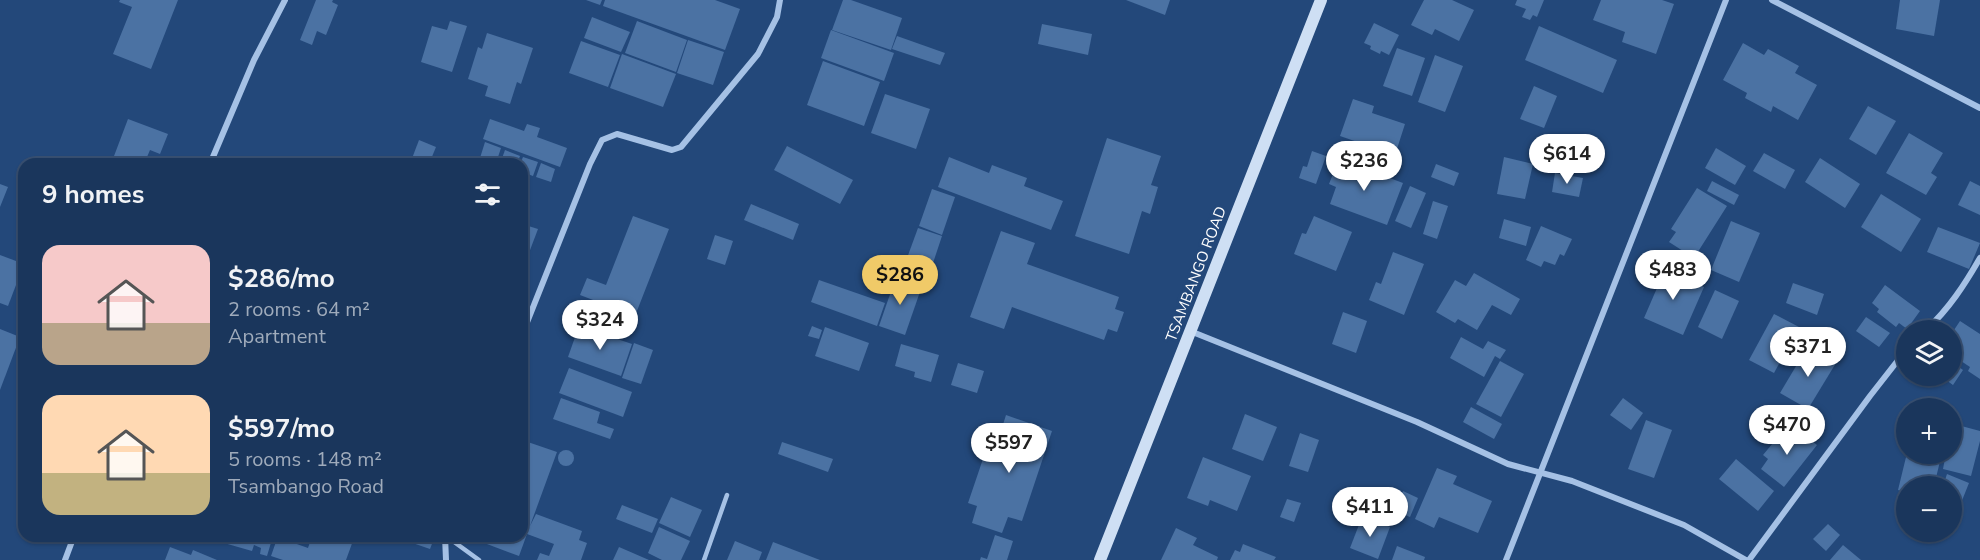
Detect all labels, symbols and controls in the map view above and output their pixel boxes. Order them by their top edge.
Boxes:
pin: $614 [1531,134,1603,185]
text: $614 [1543,140,1591,167]
pin: $236 [1328,141,1400,192]
text: $236 [1340,147,1388,174]
text: 9 homes [42,177,144,212]
icon: filters [471,178,504,211]
street label: TSAMBANGO ROAD [1161,204,1231,344]
pin: $483 [1637,250,1709,301]
pin: $286 [864,255,936,306]
text: $483 [1649,256,1697,283]
text: $286/mo [228,261,335,296]
text: $286 [876,261,924,288]
icon: home [90,269,162,341]
text: 2 rooms · 64 m² [228,296,370,323]
pin: $324 [564,300,636,351]
text: $324 [576,306,624,333]
map controls [1896,320,1962,542]
button: layers [1896,320,1962,386]
text: Apartment [228,323,326,350]
pin: $371 [1772,327,1844,378]
text: $371 [1784,333,1832,360]
button: + [1896,398,1962,464]
pin: $470 [1751,405,1823,456]
text: $597/mo [228,411,335,446]
text: $470 [1763,411,1811,438]
icon: home [90,419,162,491]
pin: $597 [973,423,1045,474]
text: $597 [985,429,1033,456]
text: 5 rooms · 148 m² [228,446,382,473]
text: Tsambango Road [228,473,384,500]
button: − [1896,476,1962,542]
pin: $411 [1334,487,1406,538]
text: $411 [1346,493,1394,520]

